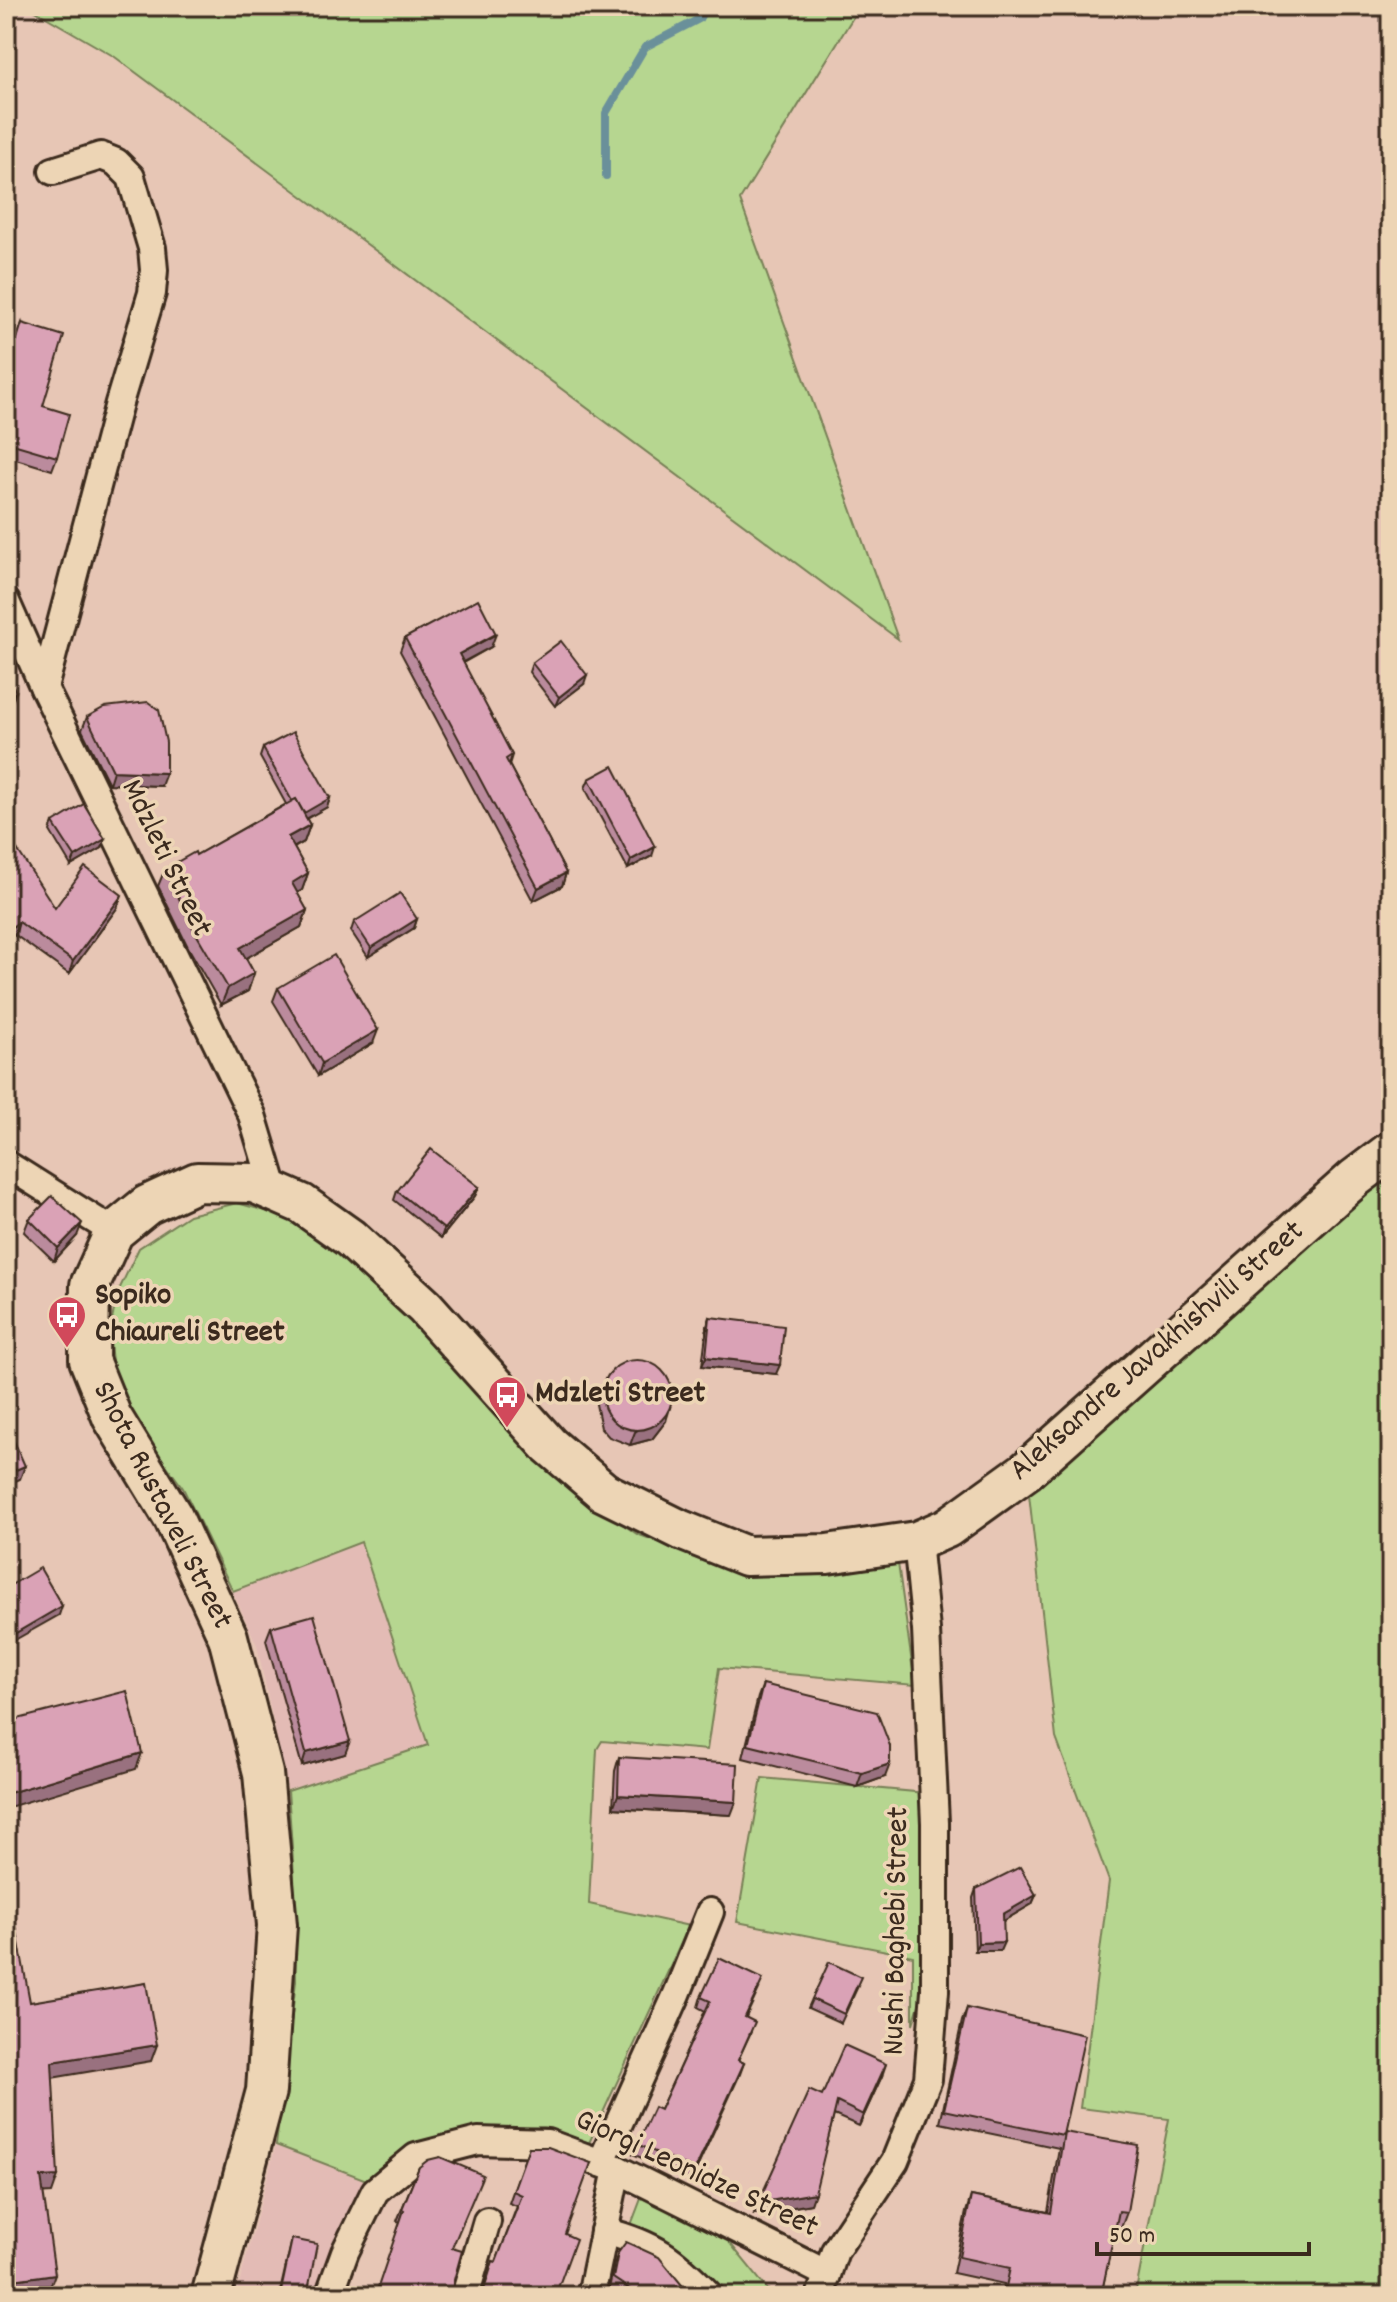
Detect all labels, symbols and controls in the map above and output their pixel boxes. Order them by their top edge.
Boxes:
street label: Mdzleti Street [107,772,223,946]
street label: Aleksandre Javakhishvili Street [1000,1210,1316,1493]
place label: Sopiko Chiaureli Street [95,1274,285,1357]
bus stop icon: Sopiko Chiaureli Street [46,1294,88,1349]
place label: Mdzleti Street [535,1372,706,1418]
street label: Shota Rustaveli Street [79,1374,244,1638]
bus stop icon: Mdzleti Street [486,1374,528,1429]
street label: Nushi Baghebi Street [873,1806,923,2056]
street label: Giorgi Leonidze Street [567,2098,825,2252]
scale bar [1097,2206,1309,2256]
text: 50 m [1109,2220,1155,2254]

